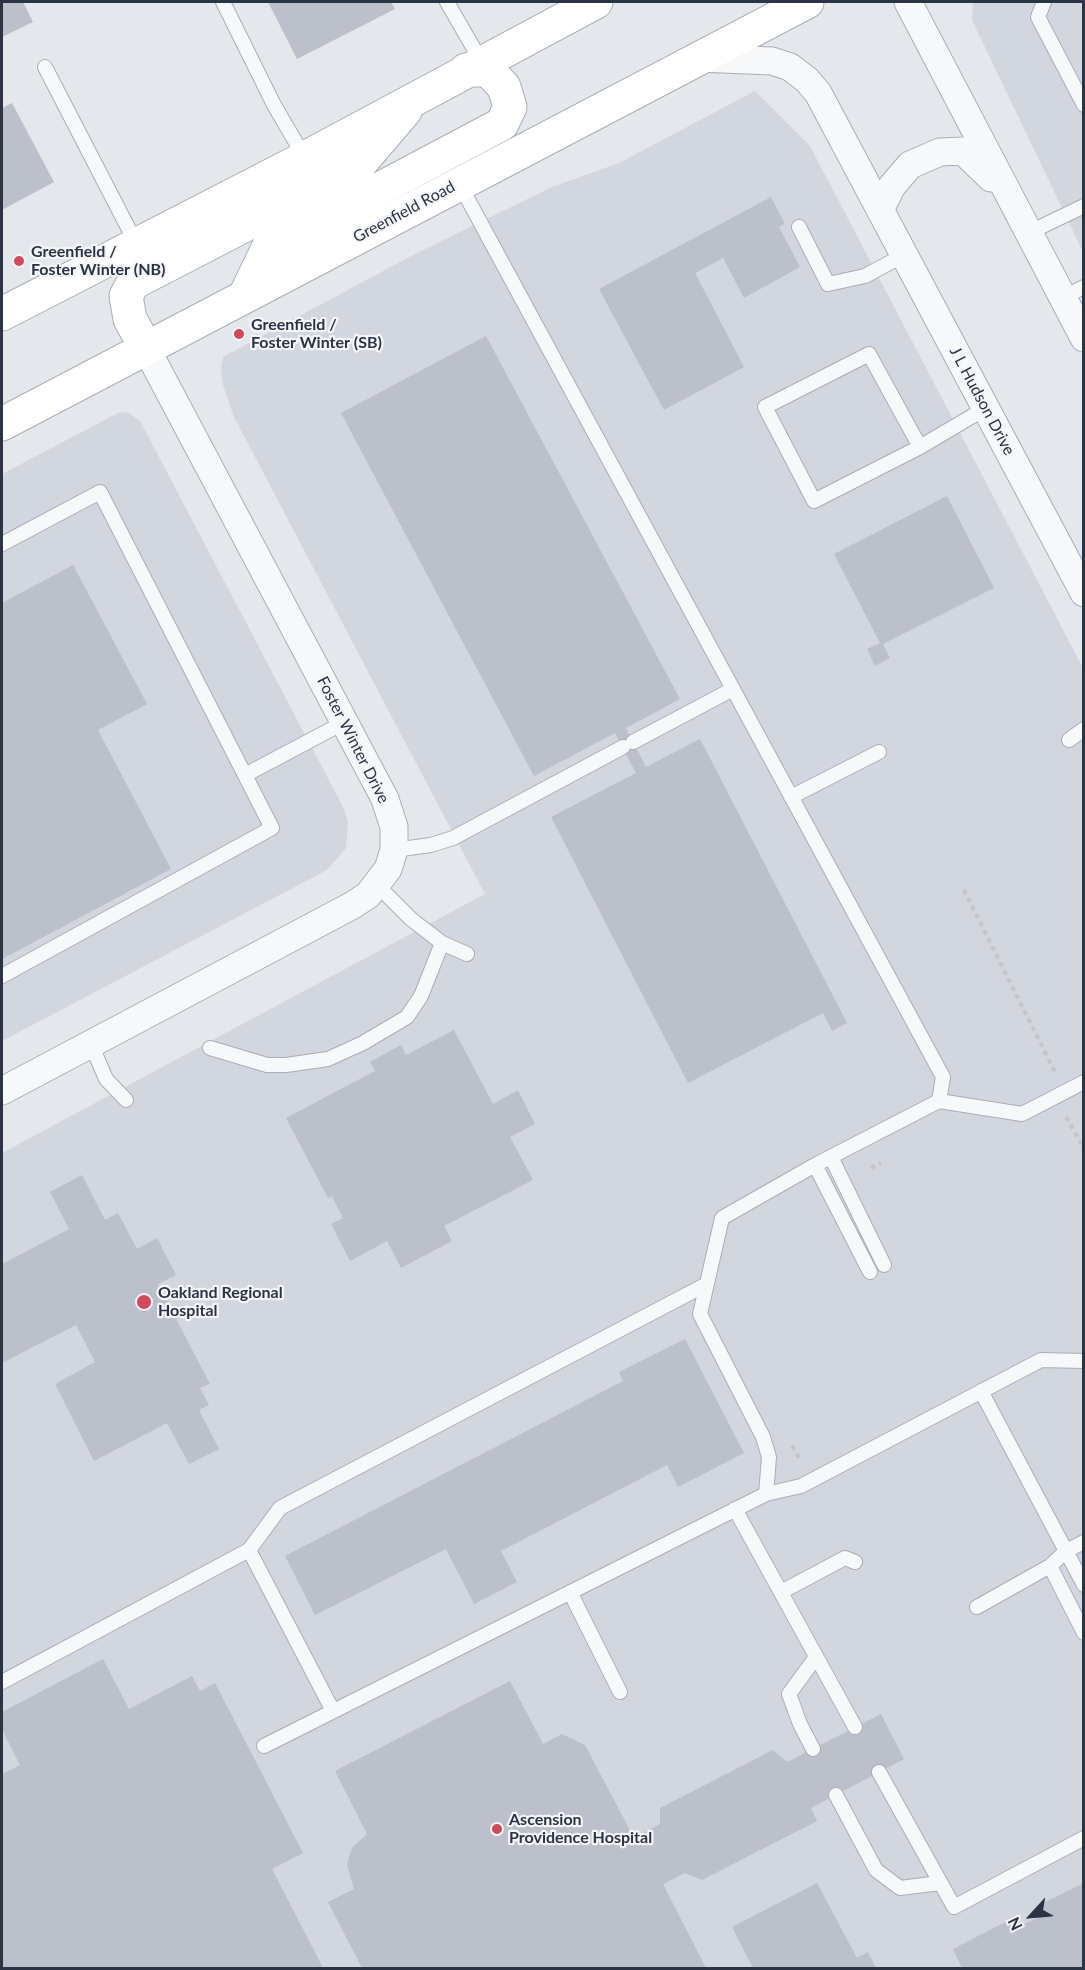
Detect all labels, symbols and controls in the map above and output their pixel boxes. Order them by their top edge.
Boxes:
street label: Greenfield Road [350,177,458,247]
place label: Greenfield / Foster Winter (NB) [31,242,165,280]
marker: Greenfield / Foster Winter (NB) [12,254,26,268]
place label: Greenfield / Foster Winter (SB) [251,315,382,353]
marker: Greenfield / Foster Winter (SB) [232,327,246,341]
street label: J L Hudson Drive [945,343,1019,459]
street label: Foster Winter Drive [313,673,393,807]
place label: Oakland Regional Hospital [158,1283,283,1321]
marker: Oakland Regional Hospital [135,1293,153,1311]
place label: Ascension Providence Hospital [509,1810,652,1848]
marker: Ascension Providence Hospital [490,1822,504,1836]
north arrow [1001,1886,1061,1946]
text: N [1003,1914,1026,1934]

